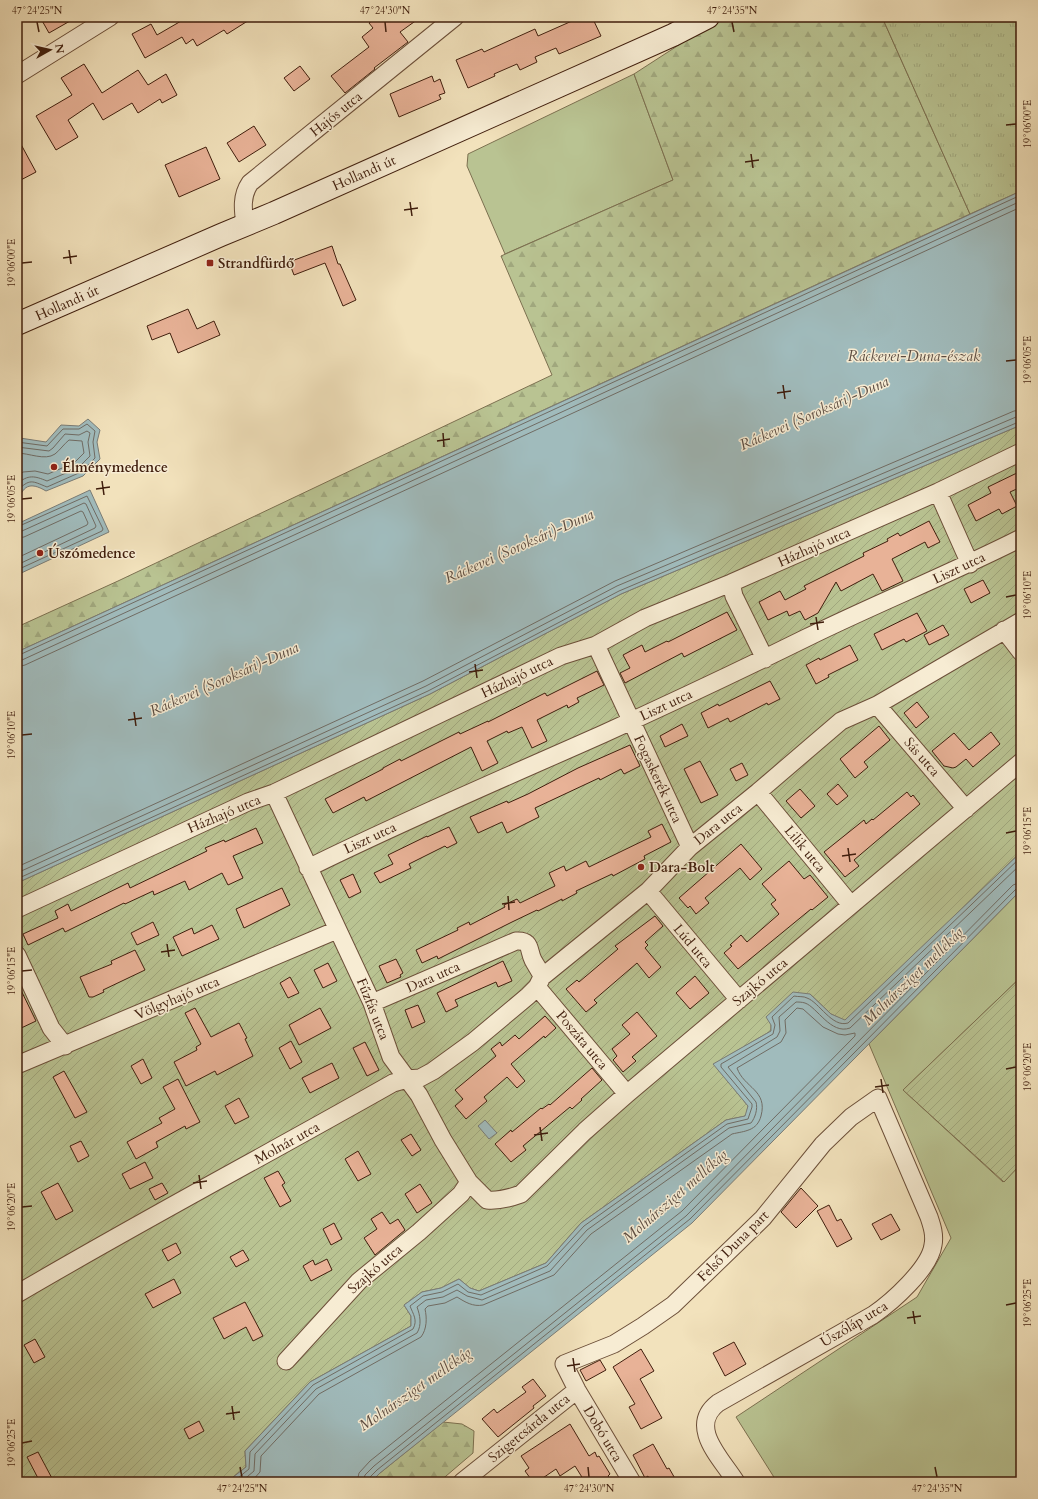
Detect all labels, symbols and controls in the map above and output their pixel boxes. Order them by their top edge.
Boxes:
text: 47°24'25"N [12,4,63,18]
text: 47°24'30"N [360,4,411,18]
text: 47°24'35"N [707,4,758,18]
north arrow [30,30,70,70]
text: N [51,43,68,55]
street label: Hajós utca [306,87,366,141]
text: 19°06'00"E [1021,100,1035,148]
street label: Hollandi út [329,150,399,195]
text: 19°06'00"E [5,239,19,287]
place label: Strandfürdő [218,254,294,273]
marker: Strandfürdő [205,258,215,268]
street label: Hollandi út [32,280,102,325]
text: 19°06'05"E [1021,336,1035,384]
water label: Ráckevei-Duna-észak [848,346,981,366]
water label: Ráckevei (Soroksári)-Duna [736,371,892,455]
place label: Élménymedence [62,457,168,477]
marker: Élménymedence [49,462,59,472]
text: 19°06'05"E [5,475,19,523]
water label: Ráckevei (Soroksári)-Duna [441,504,597,588]
street label: Házhajó utca [775,523,853,571]
place label: Úszómedence [48,543,136,563]
marker: Úszómedence [35,548,45,558]
street label: Liszt utca [930,548,988,588]
text: 19°06'10"E [1021,571,1035,619]
water label: Ráckevei (Soroksári)-Duna [146,637,302,721]
street label: Házhajó utca [478,651,556,703]
street label: Liszt utca [637,685,695,725]
text: 19°06'10"E [5,711,19,759]
street label: Fogaskerék utca [629,732,687,826]
street label: Sás utca [900,733,944,781]
street label: Házhajó utca [185,790,263,838]
street label: Dara utca [690,799,746,849]
text: 19°06'15"E [1021,807,1035,855]
street label: Liszt utca [341,818,399,858]
street label: Lilik utca [780,822,830,876]
place label: Dara-Bolt [649,858,715,877]
marker: Dara-Bolt [636,862,646,872]
street label: Lúd utca [669,920,717,972]
water label: Molnársziget mellékág [858,922,968,1029]
text: 19°06'15"E [5,947,19,995]
street label: Szajkó utca [728,953,792,1011]
street label: Dara utca [403,957,463,997]
street label: Völgyhajó utca [132,972,222,1024]
street label: Fűzfás utca [352,975,394,1043]
street label: Poszáta utca [552,1006,612,1074]
text: 19°06'20"E [1021,1043,1035,1091]
street label: Molnár utca [251,1117,323,1169]
water label: Molnársziget mellékág [618,1145,732,1247]
text: 19°06'20"E [5,1183,19,1231]
street label: Felső Duna part [693,1206,773,1286]
street label: Szajkó utca [344,1240,406,1298]
text: 19°06'25"E [1021,1279,1035,1327]
street label: Úszóláp utca [817,1296,891,1352]
water label: Molnársziget mellékág [355,1342,476,1435]
street label: Szigetcsárda utca [484,1389,574,1467]
street label: Dobó utca [579,1402,627,1466]
text: 19°06'25"E [5,1419,19,1467]
text: 47°24'25"N [217,1482,268,1496]
text: 47°24'30"N [564,1482,615,1496]
text: 47°24'35"N [912,1482,963,1496]

